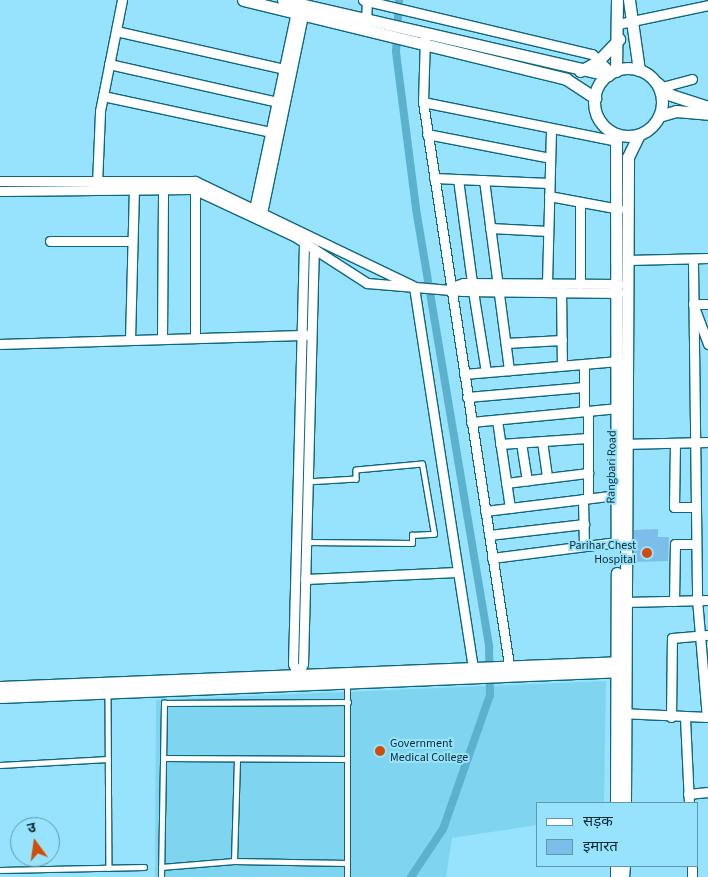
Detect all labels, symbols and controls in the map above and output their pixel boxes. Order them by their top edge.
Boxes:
street label: Rangbari Road [604,430,620,504]
place label: Parihar Chest Hospital [569,539,636,567]
marker: Parihar Chest Hospital [640,546,654,560]
place label: Government Medical College [390,737,468,765]
marker: Government Medical College [374,745,386,757]
legend [536,802,698,867]
text: सड़क [583,811,613,832]
north arrow [10,817,60,867]
text: उ [25,818,38,839]
text: इमारत [583,836,618,857]

